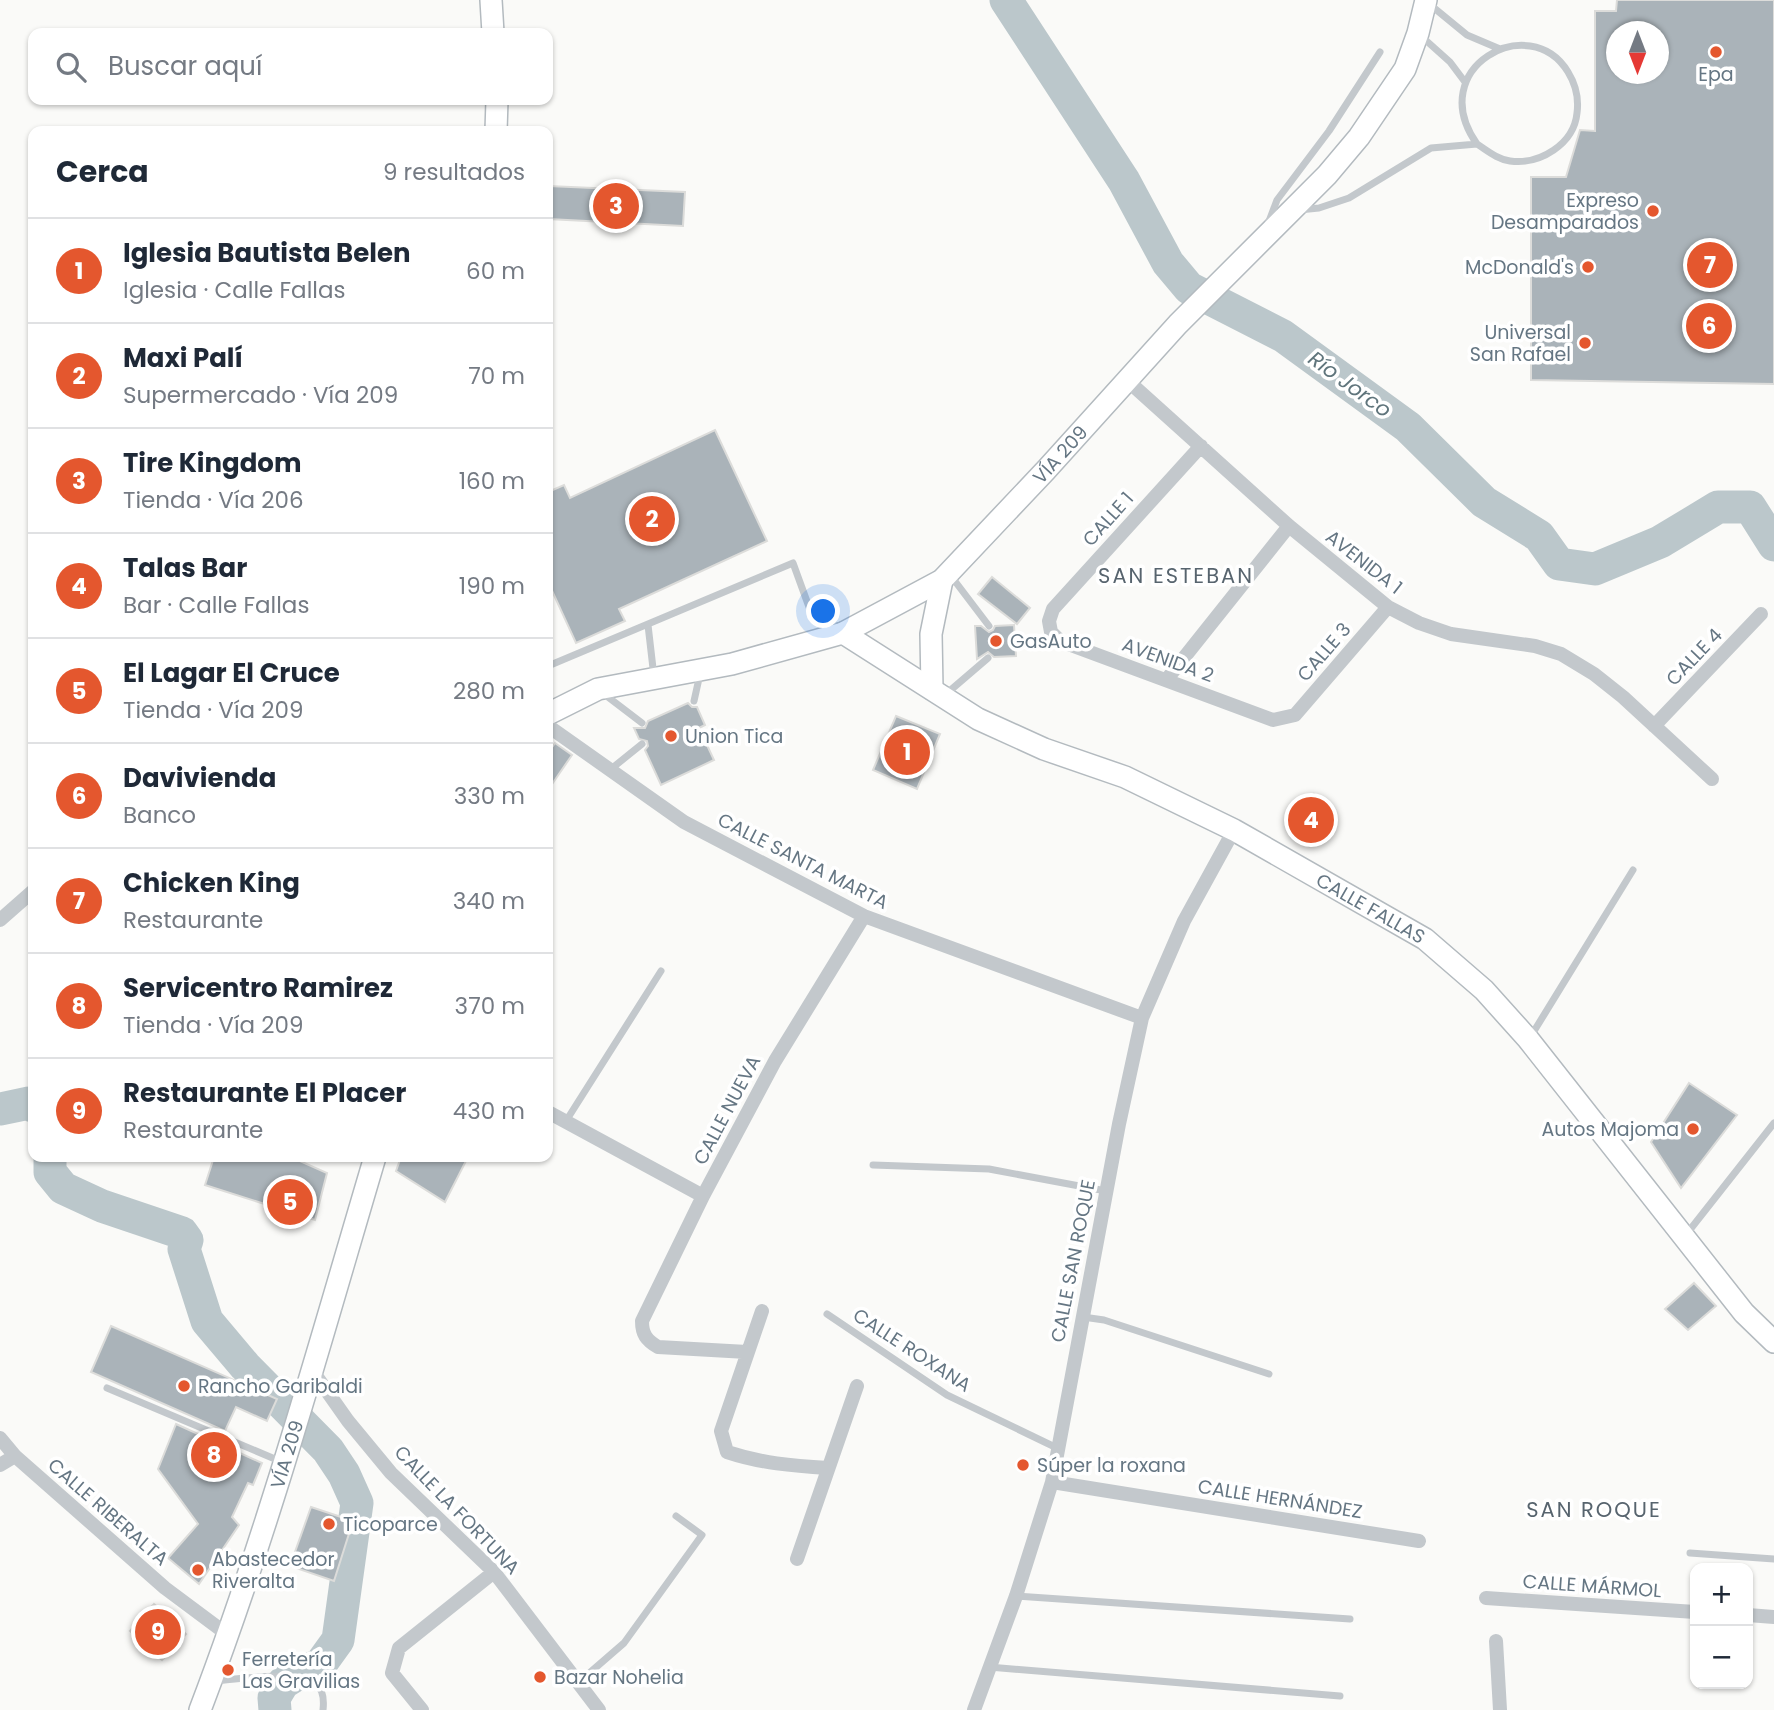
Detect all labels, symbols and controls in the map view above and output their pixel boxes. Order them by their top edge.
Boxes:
north arrow [1606,21,1669,84]
search box [28,28,553,105]
marker: Epa [1708,44,1724,60]
icon: search [52,48,90,86]
text: Buscar aquí [108,48,262,84]
place label: Epa [1698,61,1734,88]
text: Cerca [56,150,149,193]
text: 9 resultados [383,156,525,188]
pin: 3 [593,180,639,232]
place label: Expreso Desamparados [1491,187,1639,236]
marker: Expreso Desamparados [1645,203,1661,219]
text: Iglesia Bautista Belen [123,235,410,271]
pin: 7 [1687,239,1733,291]
place label: McDonald's [1465,254,1574,281]
text: 1 [75,255,83,287]
text: 60 m [466,255,525,287]
marker: McDonald's [1580,259,1596,275]
text: Iglesia · Calle Fallas [123,274,346,306]
pin: 6 [1686,300,1732,352]
place label: Universal San Rafael [1470,319,1571,368]
marker: Universal San Rafael [1577,335,1593,351]
text: Maxi Palí [123,340,243,376]
water label: Río Jorco [1303,344,1397,424]
text: 2 [72,360,86,392]
text: 70 m [468,360,525,392]
text: Supermercado · Vía 209 [123,379,398,411]
street label: VÍA 209 [1026,419,1094,490]
text: Tire Kingdom [123,445,301,481]
text: 3 [72,465,86,497]
text: 160 m [459,465,525,497]
text: Tienda · Vía 206 [123,484,304,516]
street label: CALLE 1 [1076,486,1140,552]
pin: 2 [629,493,675,545]
street label: AVENIDA 1 [1320,523,1408,601]
text: Talas Bar [123,550,247,586]
district label: SAN ESTEBAN [1098,561,1254,590]
text: 4 [71,570,87,602]
text: 190 m [459,570,525,602]
text: Bar · Calle Fallas [123,589,309,621]
your location [806,594,840,628]
street label: CALLE 3 [1291,617,1357,687]
street label: CALLE 4 [1660,622,1728,692]
place label: GasAuto [1010,628,1092,655]
street label: AVENIDA 2 [1118,631,1218,689]
marker: GasAuto [988,633,1004,649]
text: El Lagar El Cruce [123,655,340,691]
text: 5 [72,675,86,707]
text: 280 m [453,675,525,707]
text: Tienda · Vía 209 [123,694,303,726]
place label: Union Tica [685,723,783,750]
pin: 1 [884,726,930,778]
marker: Union Tica [663,728,679,744]
text: Davivienda [123,760,276,796]
text: 6 [72,780,86,812]
text: 330 m [454,780,525,812]
pin: 4 [1288,794,1334,846]
text: Banco [123,799,196,831]
street label: CALLE SANTA MARTA [713,806,893,916]
text: Chicken King [123,865,300,901]
street label: CALLE FALLAS [1311,866,1430,950]
text: 7 [73,885,85,917]
text: 340 m [453,885,525,917]
text: Restaurante [123,904,263,936]
text: Servicentro Ramirez [123,970,393,1006]
text: 8 [72,990,86,1022]
text: 370 m [455,990,525,1022]
text: Tienda · Vía 209 [123,1009,303,1041]
street label: CALLE NUEVA [687,1050,767,1169]
text: Restaurante El Placer [123,1075,406,1111]
text: 9 [72,1095,86,1127]
text: 430 m [453,1095,525,1127]
text: Restaurante [123,1114,263,1146]
place label: Autos Majoma [1541,1116,1679,1143]
marker: Autos Majoma [1685,1121,1701,1137]
pin: 5 [267,1176,313,1228]
street label: CALLE SAN ROQUE [1044,1177,1102,1345]
street label: CALLE ROXANA [848,1302,977,1398]
place label: Rancho Garibaldi [198,1373,363,1400]
marker: Rancho Garibaldi [176,1378,192,1394]
street label: VÍA 209 [263,1417,310,1492]
pin: 8 [191,1429,237,1481]
street label: CALLE LA FORTUNA [388,1439,526,1581]
street label: CALLE RIBERALTA [42,1452,174,1572]
place label: Súper la roxana [1037,1452,1186,1479]
marker: Súper la roxana [1015,1457,1031,1473]
street label: CALLE HERNÁNDEZ [1196,1473,1364,1525]
district label: SAN ROQUE [1526,1495,1662,1524]
place label: Ticoparce [343,1511,438,1538]
marker: Ticoparce [321,1516,337,1532]
place label: Abastecedor Riveralta [212,1546,335,1595]
marker: Abastecedor Riveralta [190,1562,206,1578]
map controls [1690,1563,1753,1689]
button: + [1690,1563,1753,1626]
street label: CALLE MÁRMOL [1522,1568,1662,1604]
pin: 9 [135,1606,181,1658]
button: − [1690,1626,1753,1689]
place label: Ferretería Las Gravilias [242,1646,360,1695]
marker: Ferretería Las Gravilias [220,1662,236,1678]
place label: Bazar Nohelia [554,1664,684,1691]
marker: Bazar Nohelia [532,1669,548,1685]

